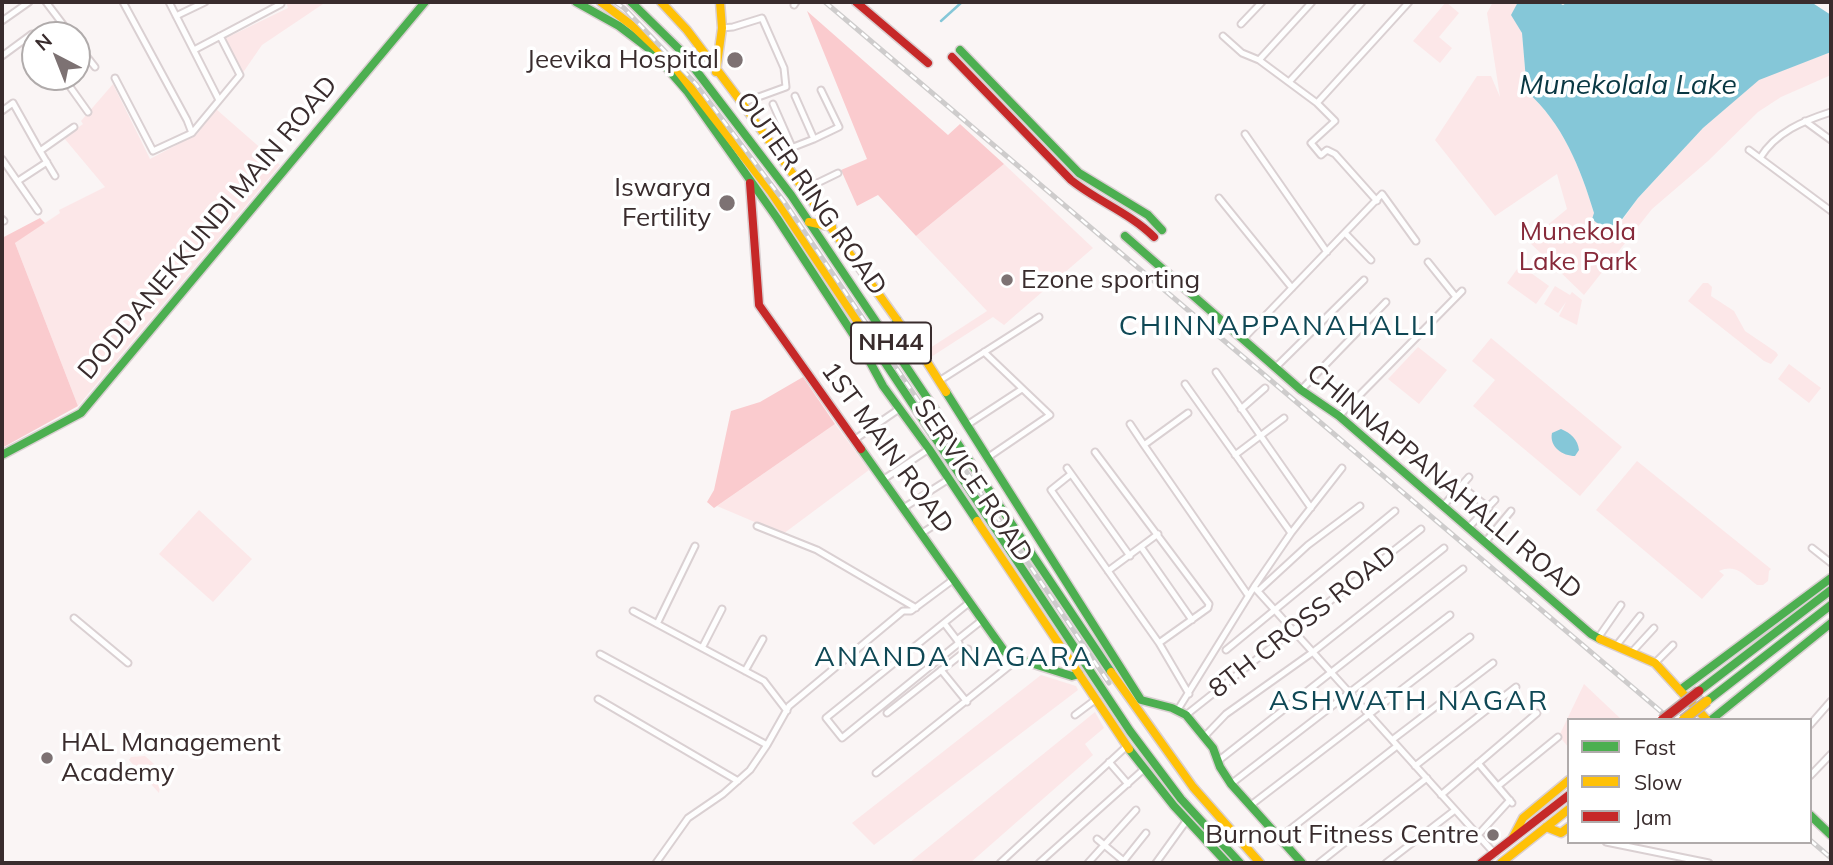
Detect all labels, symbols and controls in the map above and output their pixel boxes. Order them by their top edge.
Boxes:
north arrow [21,21,91,91]
text: N [30,28,57,56]
place label: Jeevika Hospital [526,44,719,76]
marker: Jeevika Hospital [725,50,745,70]
water label: Munekolala Lake [1519,69,1737,103]
street label: DODDANEKKUNDI MAIN ROAD [72,70,344,386]
street label: OUTER RING ROAD [729,86,893,302]
place label: Iswarya Fertility [614,172,711,234]
marker: Iswarya Fertility [717,193,737,213]
park label: Munekola Lake Park [1519,216,1637,278]
place label: Ezone sporting [1021,264,1200,296]
marker: Ezone sporting [999,272,1015,288]
district label: CHINNAPPANAHALLI [1121,310,1435,344]
road number: NH44 [851,322,931,364]
street label: 1ST MAIN ROAD [814,356,960,540]
street label: CHINNAPPANAHALLI ROAD [1300,358,1588,606]
street label: SERVICE ROAD [907,393,1039,569]
street label: 8TH CROSS ROAD [1203,539,1403,705]
district label: ANANDA NAGARA [816,641,1092,675]
district label: ASHWATH NAGAR [1270,685,1548,719]
legend [1567,718,1812,844]
place label: HAL Management Academy [61,727,281,788]
text: Fast [1634,734,1676,760]
marker: HAL Management Academy [39,750,55,766]
text: Slow [1634,769,1682,795]
text: Jam [1634,804,1672,830]
place label: Burnout Fitness Centre [1205,819,1479,851]
marker: Burnout Fitness Centre [1485,827,1501,843]

